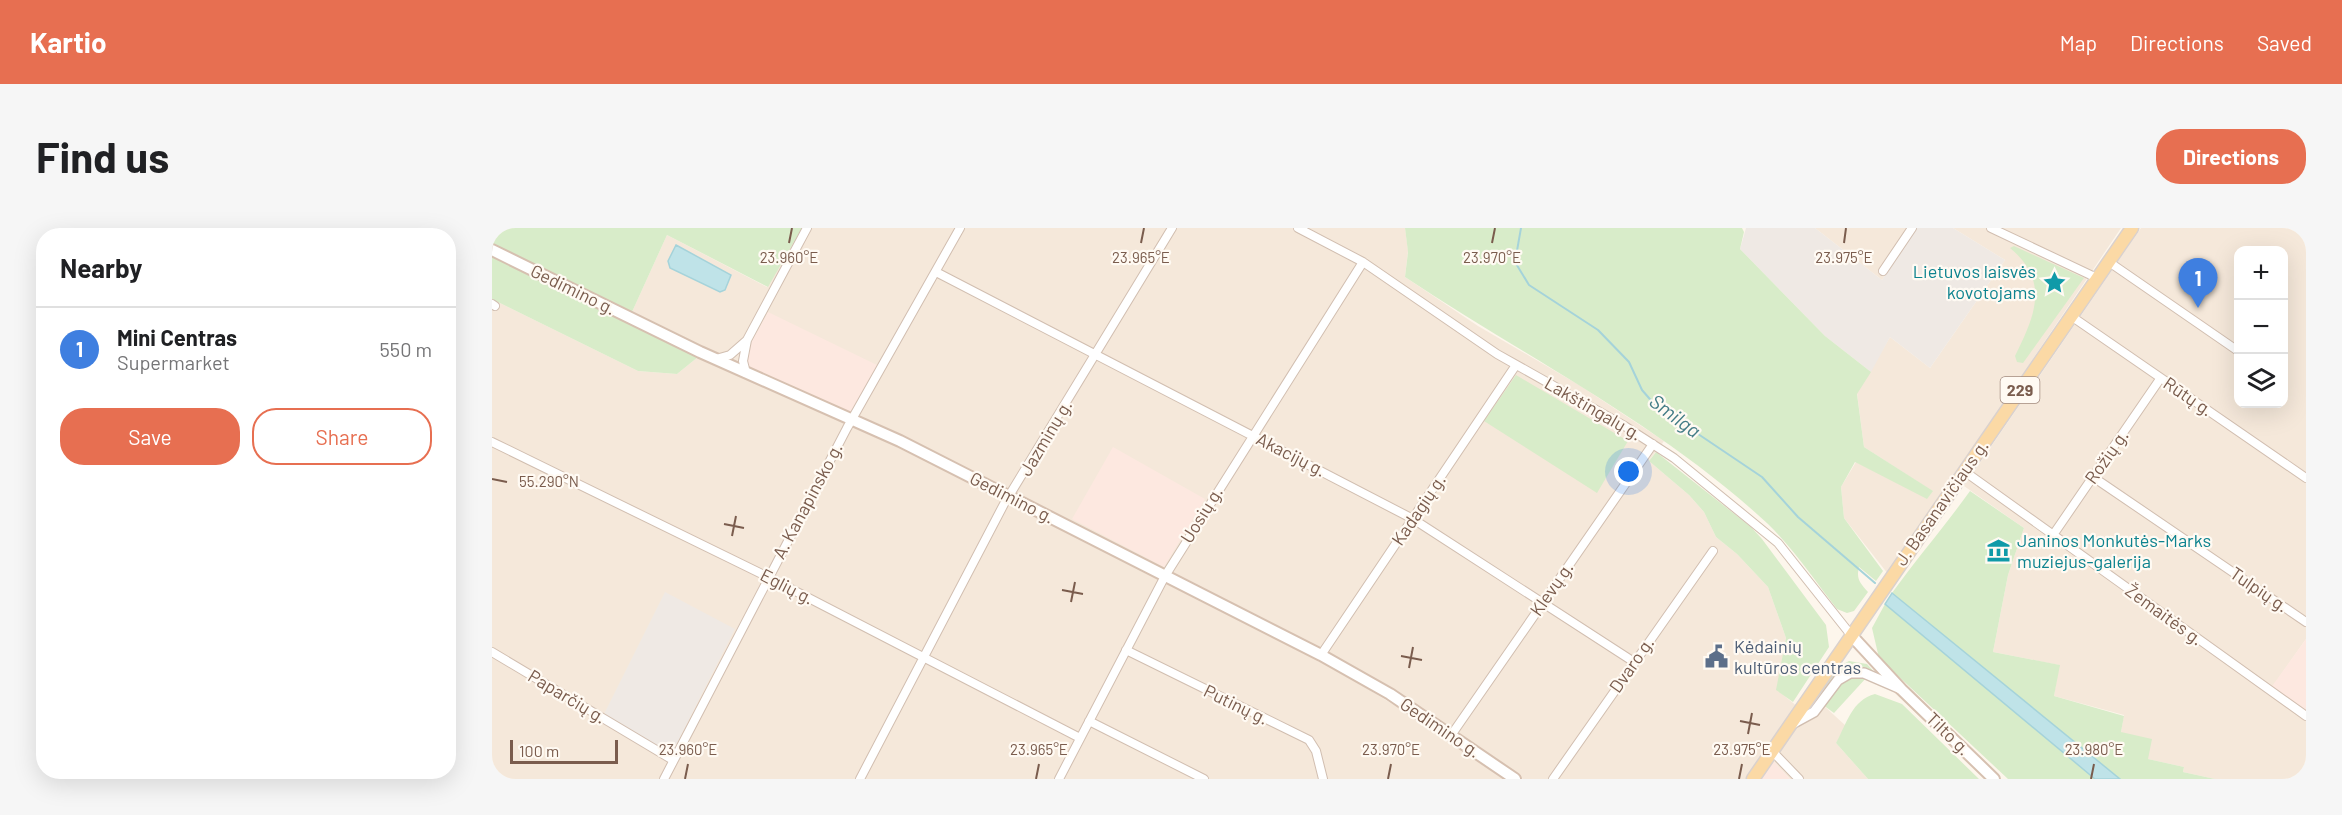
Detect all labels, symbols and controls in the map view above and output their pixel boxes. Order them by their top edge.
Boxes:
text: Kartio [30,25,107,59]
text: Map [2060,30,2097,55]
text: Directions [2130,30,2224,55]
text: Saved [2257,30,2312,55]
button: Directions [2156,129,2306,184]
text: Find us [36,131,169,181]
map controls [2234,246,2288,408]
button: + [2234,246,2288,300]
text: 23.960°E [760,248,818,266]
text: 23.965°E [1112,248,1170,266]
text: 23.970°E [1463,248,1521,266]
text: 23.975°E [1815,248,1873,266]
text: Nearby [60,252,142,283]
street label: Gedimino g. [527,259,620,319]
pin: 1 [2178,259,2218,308]
place label: Lietuvos laisvės kovotojams [1913,260,2036,303]
place icon: Lietuvos laisvės kovotojams [2041,269,2067,295]
button: − [2234,300,2288,354]
text: Mini Centras [117,324,237,350]
text: 1 [76,337,83,361]
text: 550 m [380,337,432,361]
text: Supermarket [117,350,230,374]
button: layers [2234,354,2288,408]
street label: Lakštingalų g. [1541,371,1646,445]
street label: Rūtų g. [2160,372,2218,421]
road number: 229 [2000,377,2039,403]
water label: Smilga [1645,388,1706,442]
street label: Jazminų g. [1014,396,1076,479]
button: Save [60,408,240,465]
button: Share [252,408,432,465]
street label: Rožių g. [2080,425,2133,488]
street label: Akacijų g. [1253,427,1330,481]
street label: J. Basanavičiaus g. [1890,435,1993,570]
street label: A. Kanapinsko g. [767,439,847,562]
your location [1614,457,1643,486]
street label: Gedimino g. [966,466,1058,528]
street label: Kadagių g. [1386,470,1450,549]
text: 55.290°N [519,472,579,490]
street label: Uosių g. [1175,482,1227,547]
place label: Janinos Monkutės-Marks muziejus-galerija [2017,529,2211,572]
museum icon: Janinos Monkutės-Marks muziejus-galerija [1986,538,2012,564]
street label: Klevų g. [1525,557,1578,620]
street label: Tulpių g. [2226,562,2293,617]
street label: Eglių g. [757,563,818,609]
street label: Žemaitės g. [2121,579,2208,650]
street label: Dvaro g. [1604,632,1658,697]
place label: Kėdainių kultūros centras [1734,635,1861,678]
public building icon: Kėdainių kultūros centras [1703,644,1729,670]
street label: Paparčių g. [524,664,611,728]
street label: Putinų g. [1201,679,1272,729]
street label: Gedimino g. [1396,692,1485,762]
street label: Tilto g. [1922,707,1975,760]
scale bar [510,737,618,764]
text: 23.960°E [659,740,717,758]
text: 23.965°E [1010,740,1068,758]
text: 23.970°E [1362,740,1420,758]
text: 23.975°E [1713,740,1771,758]
text: 23.980°E [2065,740,2123,758]
text: 100 m [519,741,559,760]

